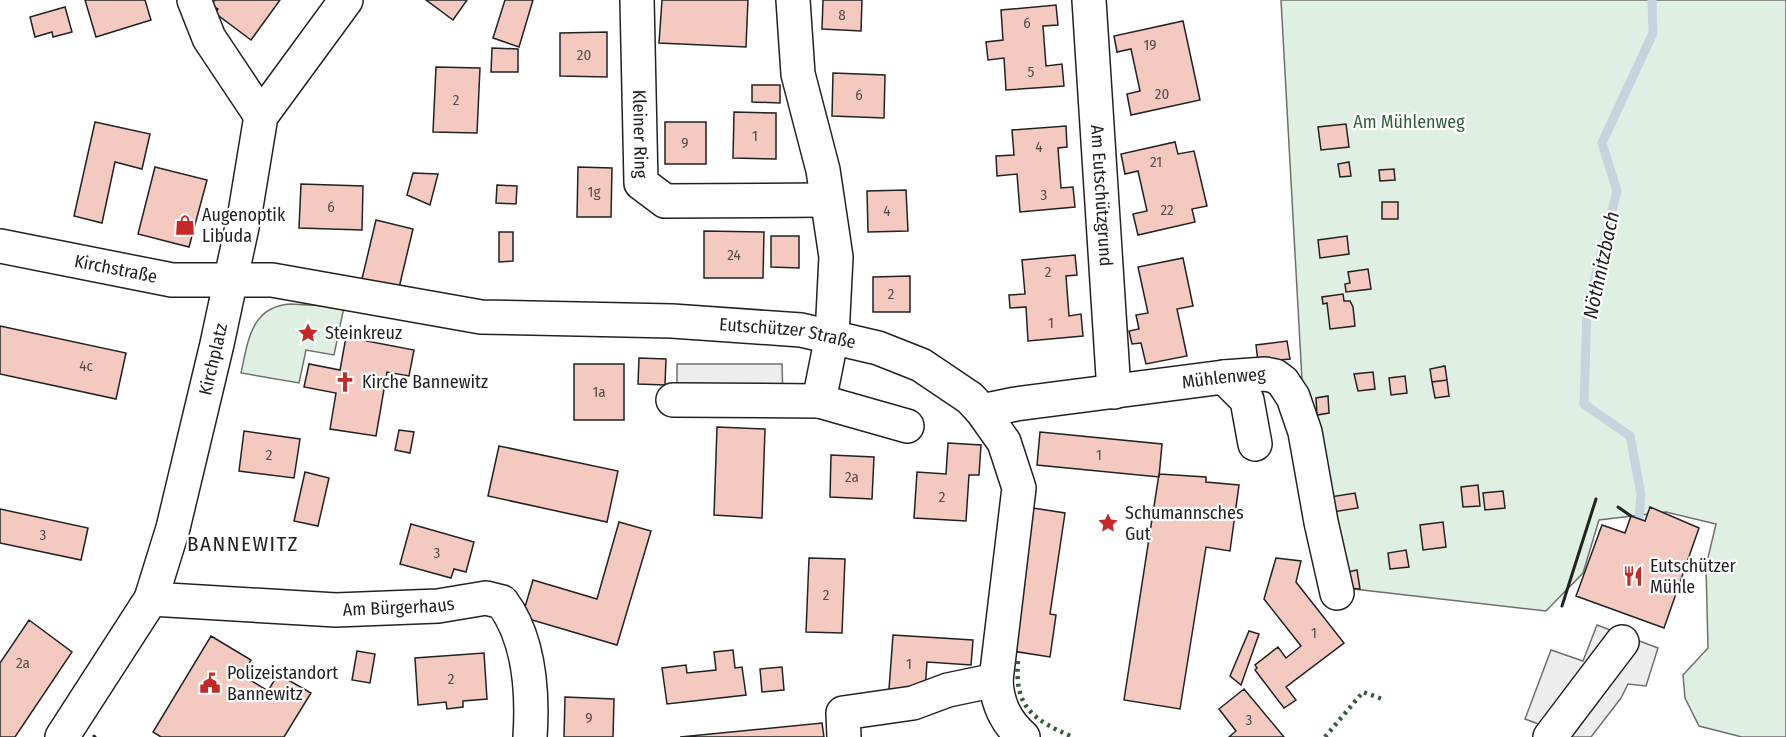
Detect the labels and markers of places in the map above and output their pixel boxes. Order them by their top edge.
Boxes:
place label: Augenoptik Libuda [202,204,286,247]
shop icon: Augenoptik Libuda [173,213,197,237]
place icon: Steinkreuz [296,321,320,345]
place label: Steinkreuz [325,322,402,344]
church icon: Kirche Bannewitz [333,370,357,394]
place label: Kirche Bannewitz [362,371,488,393]
place label: Schumannsches Gut [1125,502,1244,545]
place icon: Schumannsches Gut [1096,511,1120,535]
place label: Eutschützer Mühle [1650,555,1737,598]
restaurant icon: Eutschützer Mühle [1621,564,1645,588]
place label: Polizeistandort Bannewitz [227,662,338,705]
public building icon: Polizeistandort Bannewitz [198,671,222,695]

